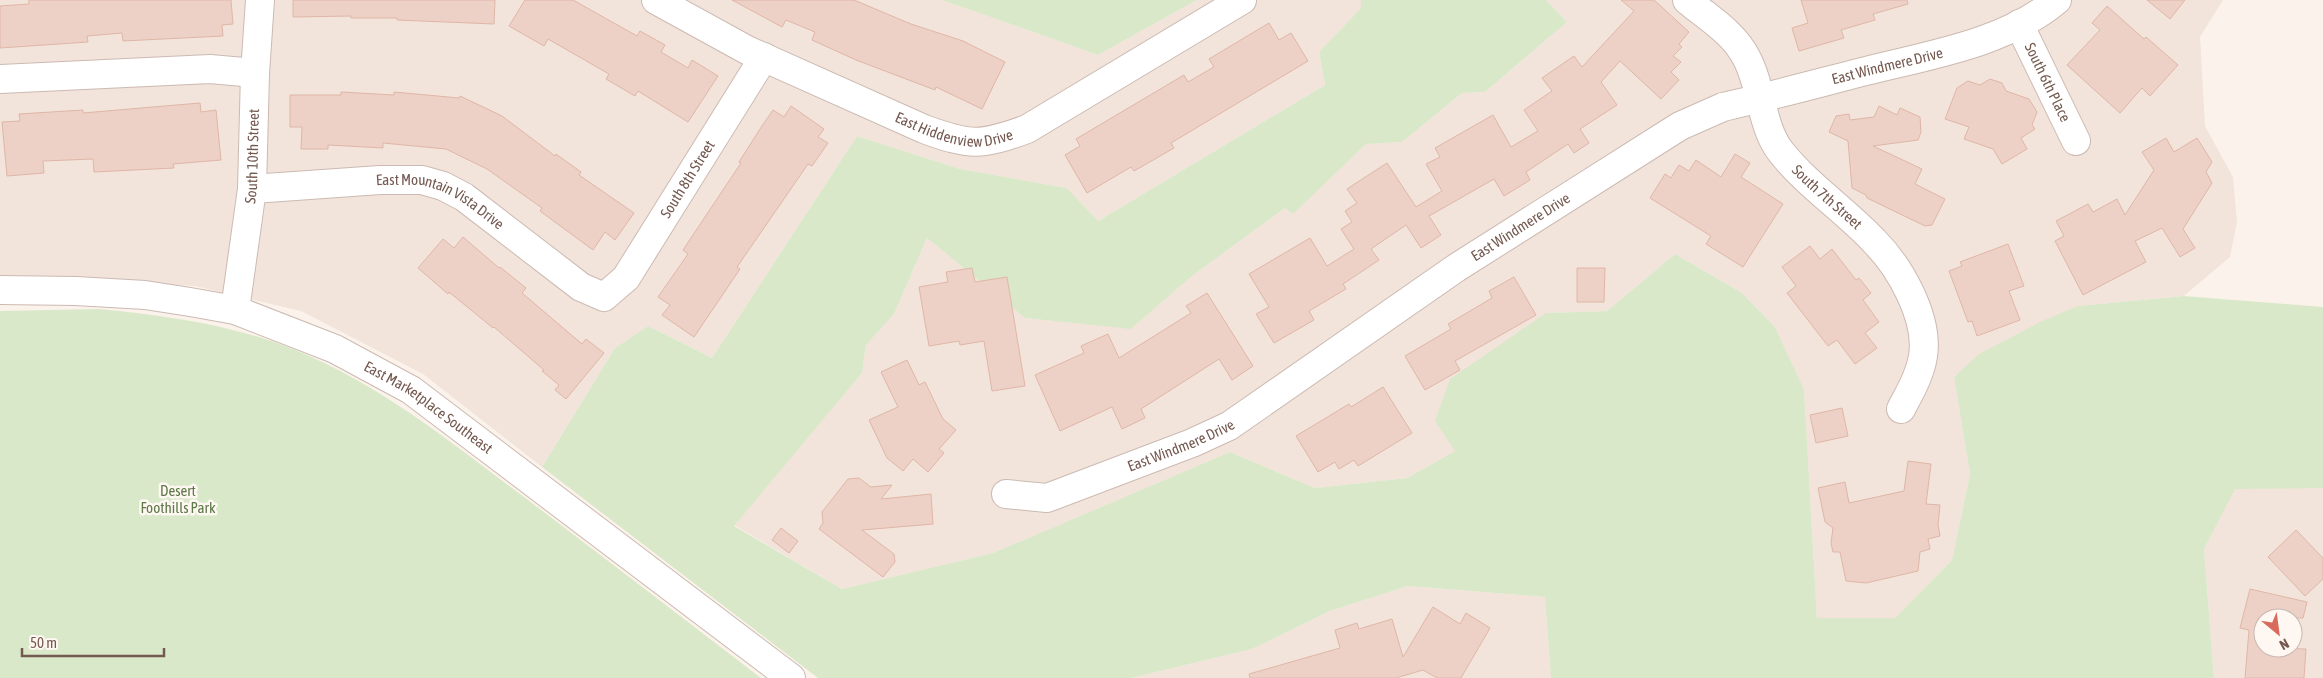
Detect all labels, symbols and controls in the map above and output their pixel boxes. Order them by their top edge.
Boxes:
street label: South 6th Place [2022,40,2074,125]
street label: East Windmere Drive [1830,44,1945,88]
street label: South 10th Street [241,108,262,205]
street label: East Hiddenview Drive [893,108,1015,150]
street label: South 8th Street [657,137,718,221]
street label: South 7th Street [1789,161,1866,233]
street label: East Mountain Vista Drive [375,171,508,233]
street label: East Windmere Drive [1468,189,1573,264]
street label: East Marketplace Southeast [361,357,496,457]
street label: East Windmere Drive [1125,416,1238,475]
park label: Desert Foothills Park [140,482,216,516]
north arrow [2253,608,2303,658]
scale bar [22,626,165,658]
text: 50 m [30,634,57,651]
text: N [2277,635,2292,653]

